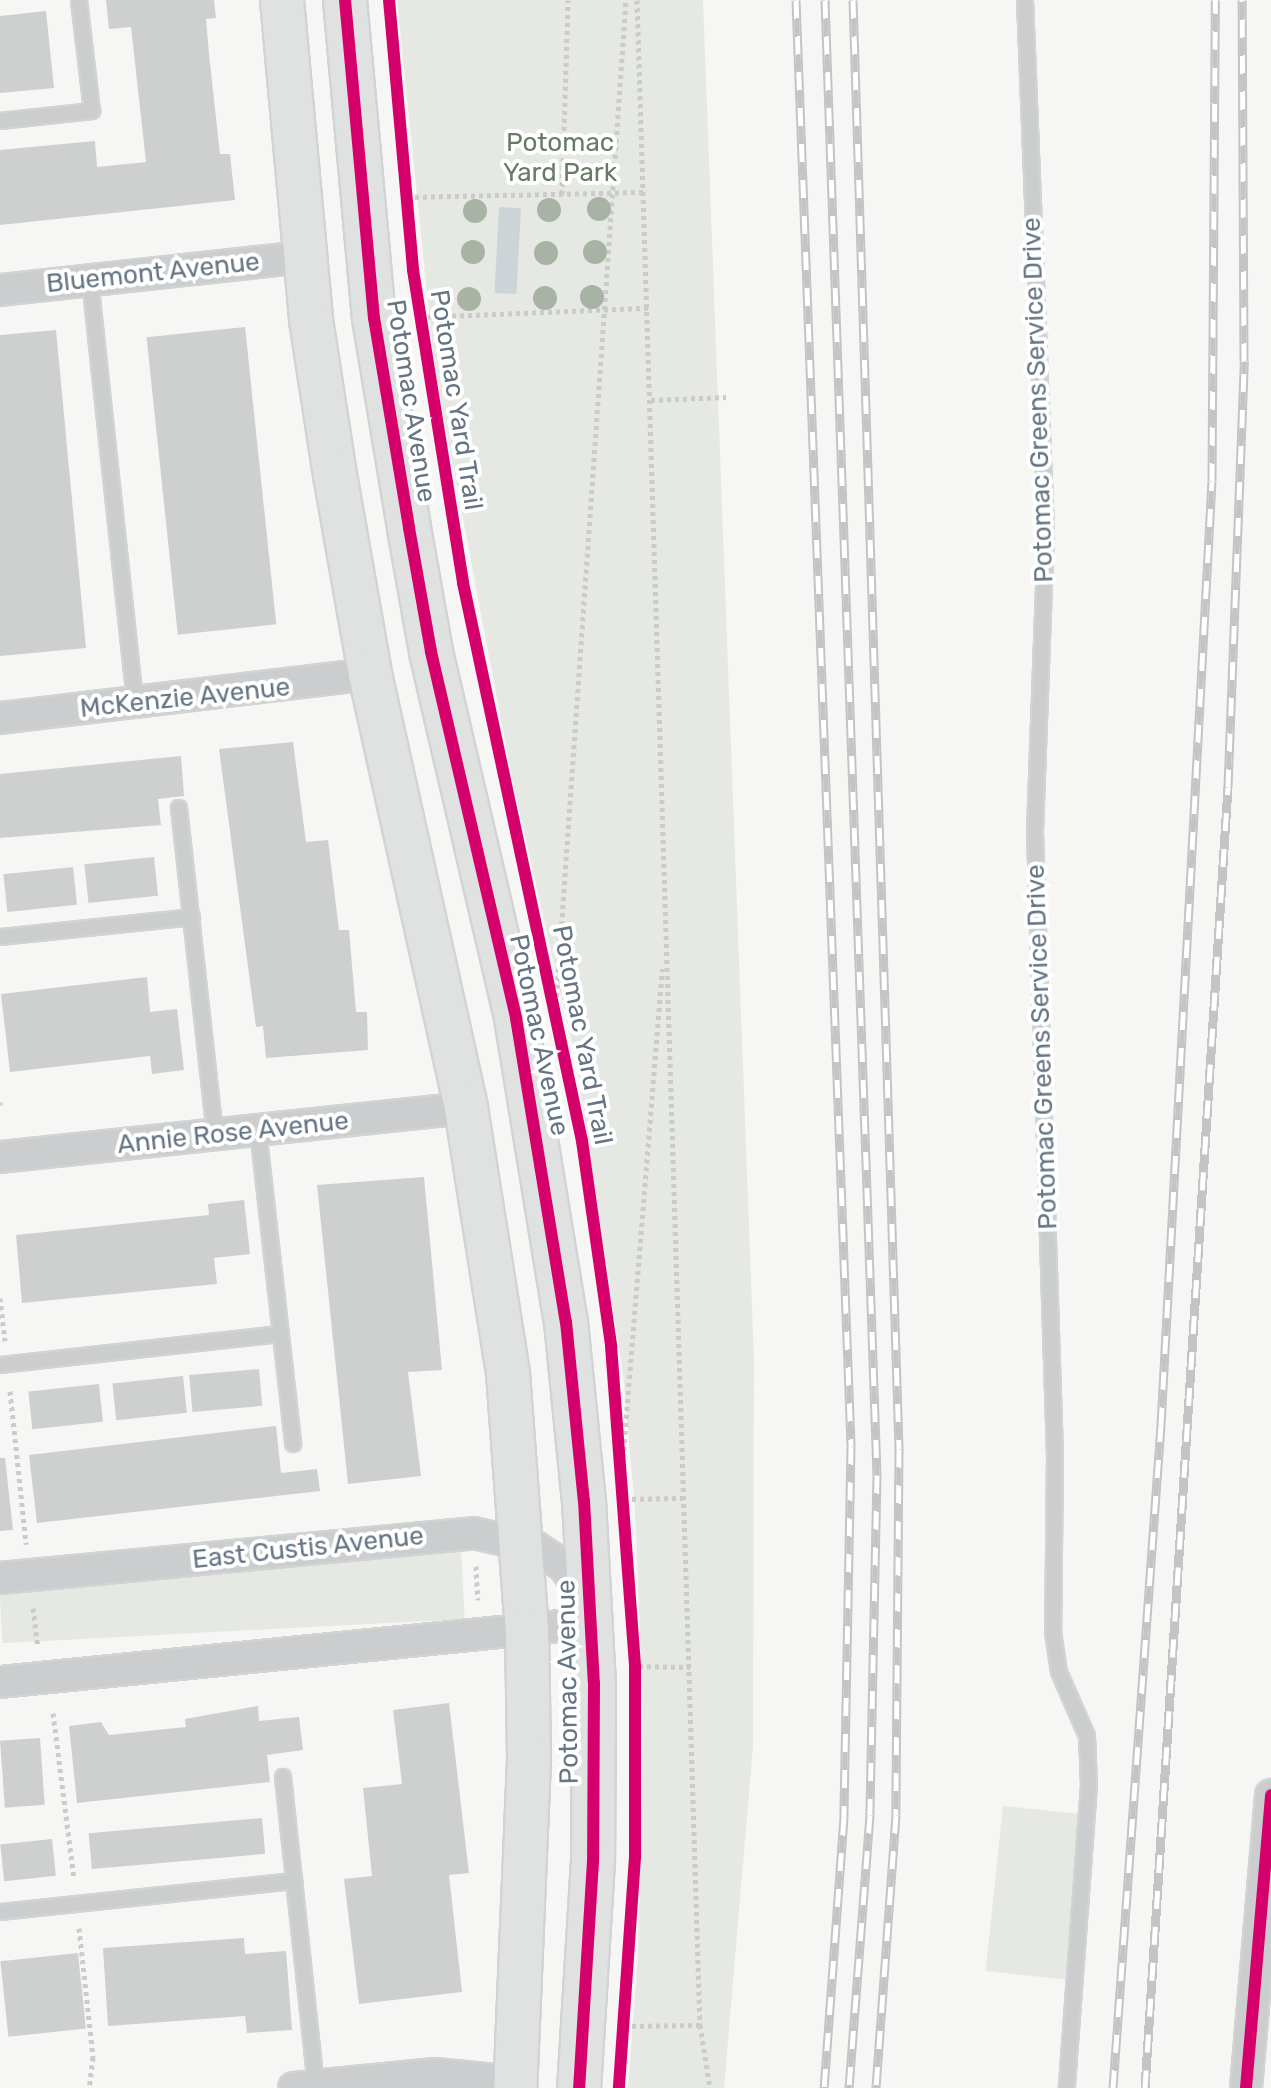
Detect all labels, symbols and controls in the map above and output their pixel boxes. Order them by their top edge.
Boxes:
park label: Potomac Yard Park [503,127,617,188]
street label: Potomac Greens Service Drive [1016,217,1060,583]
street label: Bluemont Avenue [44,246,262,300]
street label: Potomac Yard Trail [423,287,489,513]
street label: Potomac Avenue [380,297,442,505]
street label: McKenzie Avenue [78,671,292,725]
street label: Potomac Greens Service Drive [1020,864,1064,1230]
street label: Potomac Yard Trail [545,922,619,1148]
street label: Potomac Avenue [502,931,576,1139]
street label: Annie Rose Avenue [115,1105,351,1161]
street label: East Custis Avenue [190,1520,426,1576]
street label: Potomac Avenue [551,1579,585,1785]

